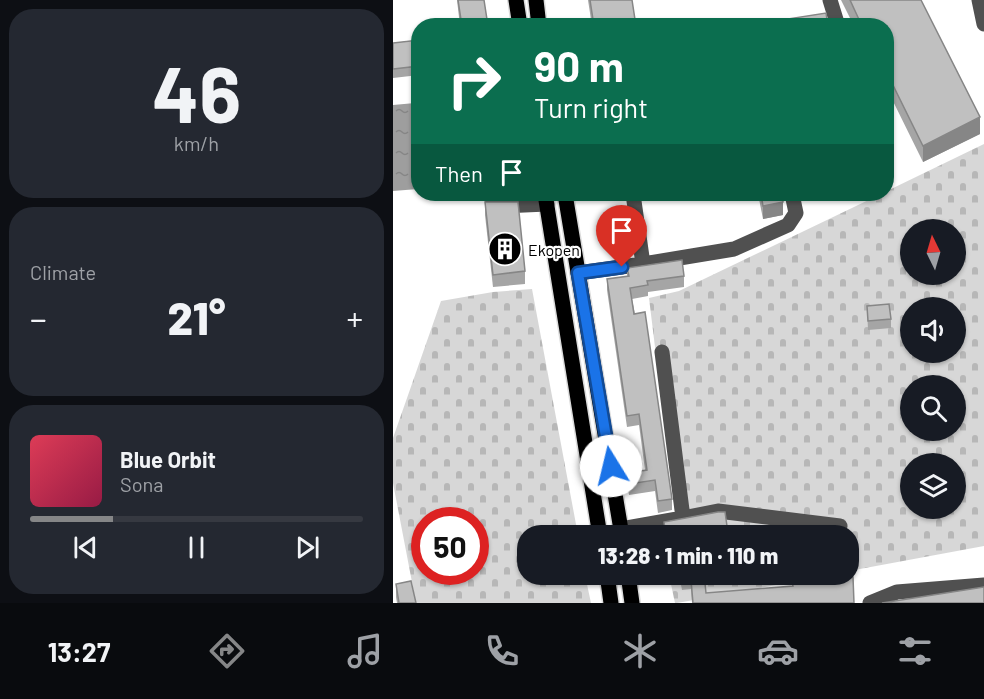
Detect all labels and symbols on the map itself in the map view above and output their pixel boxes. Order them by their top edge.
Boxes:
pin [596,205,647,267]
north arrow [900,219,966,285]
building icon: Ekopen [487,231,523,267]
place label: Ekopen [528,240,580,259]
position arrow [579,434,643,498]
speed limit sign: 50 [411,507,489,585]

